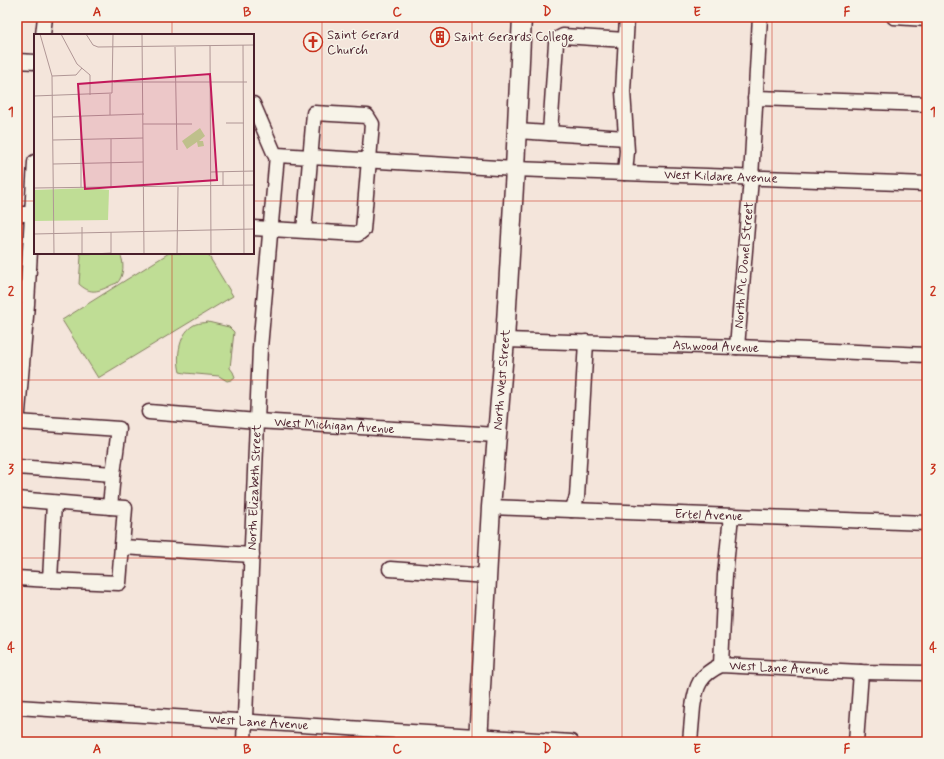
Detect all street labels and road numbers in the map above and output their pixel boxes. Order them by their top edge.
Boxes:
street label: West Kildare Avenue [664,166,778,187]
street label: North Mc Donel Street [730,201,757,329]
street label: North West Street [489,329,514,431]
street label: Ashwood Avenue [672,337,759,356]
street label: West Michigan Avenue [274,414,395,438]
street label: North Elizabeth Street [243,423,265,551]
street label: Ertel Avenue [674,505,743,525]
street label: West Lane Avenue [729,657,830,679]
street label: West Lane Avenue [208,711,309,734]

